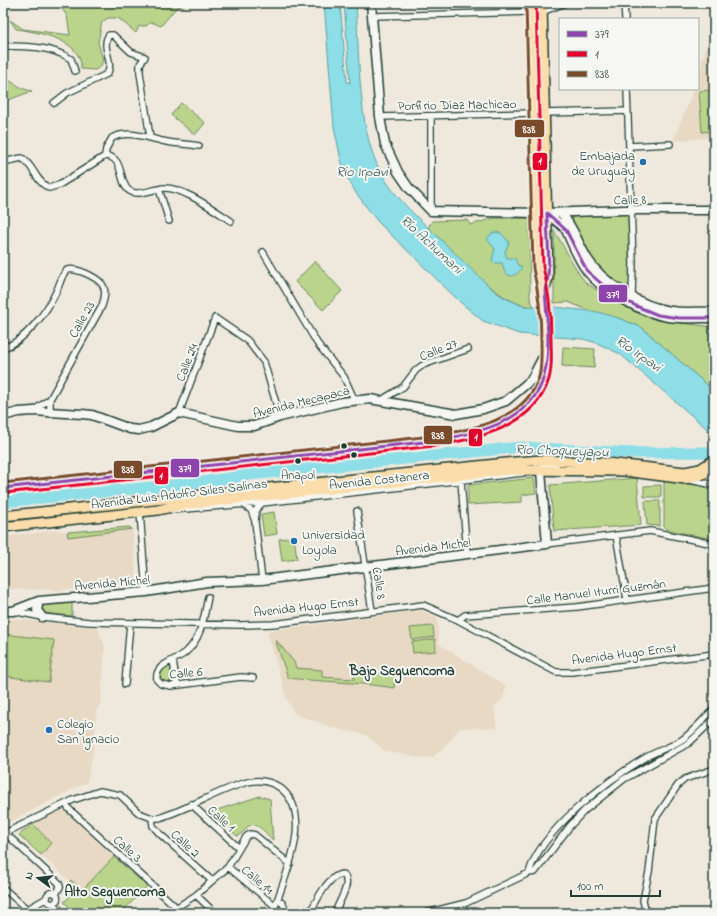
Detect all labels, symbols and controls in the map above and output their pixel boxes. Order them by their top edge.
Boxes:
legend [559,18,699,90]
text: 379 [595,26,609,44]
text: 1 [595,46,599,64]
text: 838 [595,66,609,84]
street label: Porfirio Díaz Machicao [398,95,517,116]
line badge: 838 [514,119,545,138]
text: 838 [522,122,536,138]
place label: Embajada de Uruguay [571,147,635,182]
line badge: 1 [532,152,548,171]
text: 1 [538,154,542,170]
marker: Embajada de Uruguay [638,157,648,167]
water label: Río Irpavi [336,162,389,183]
street label: Calle 8 [614,191,647,210]
water label: Río Achumani [395,211,468,281]
line badge: 379 [598,284,628,303]
text: 379 [606,287,620,303]
street label: Calle 23 [64,298,100,342]
water label: Río Irpavi [611,331,667,379]
street label: Calle 27 [417,334,461,367]
street label: Calle 24 [171,340,204,384]
street label: Avenida Mecapaca [251,381,352,424]
line badge: 838 [423,425,453,445]
text: 838 [431,428,445,444]
line badge: 1 [468,428,483,447]
text: 1 [474,430,478,446]
water label: Río Choqueyapu [515,439,609,464]
unlabelled marker [339,441,349,451]
unlabelled marker [349,450,359,460]
marker: Anapol [293,456,303,466]
line badge: 379 [170,458,200,478]
line badge: 838 [113,460,143,479]
text: 379 [178,461,192,477]
text: 838 [121,462,135,478]
line badge: 1 [154,466,169,485]
street label: Avenida Costanera [328,466,430,495]
place label: Anapol [281,467,315,485]
text: 1 [159,469,163,485]
street label: Avenida Luis Adolfo Siles Salinas [90,474,269,515]
place label: Universidad Loyola [302,526,366,561]
street label: Avenida Michel [394,533,472,562]
marker: Universidad Loyola [289,536,299,546]
street label: Calle 8 [367,566,390,601]
street label: Avenida Michel [74,571,151,596]
street label: Calle Manuel Iturri Guzmán [525,575,667,610]
street label: Avenida Hugo Ernst [253,592,360,623]
street label: Avenida Hugo Ernst [571,639,679,671]
district label: Bajo Seguencoma [348,661,455,684]
street label: Calle 6 [169,663,204,684]
place label: Colegio San Ignacio [57,715,119,750]
marker: Colegio San Ignacio [44,725,54,735]
street label: Calle 1 [203,801,239,837]
street label: Calle 2 [166,826,204,863]
street label: Calle 3 [108,831,146,867]
north arrow [18,858,58,898]
street label: Calle 14 [237,861,278,900]
text: N [21,870,38,881]
scale bar [571,872,660,898]
text: 100 m [577,878,604,896]
district label: Alto Seguencoma [64,882,166,905]

